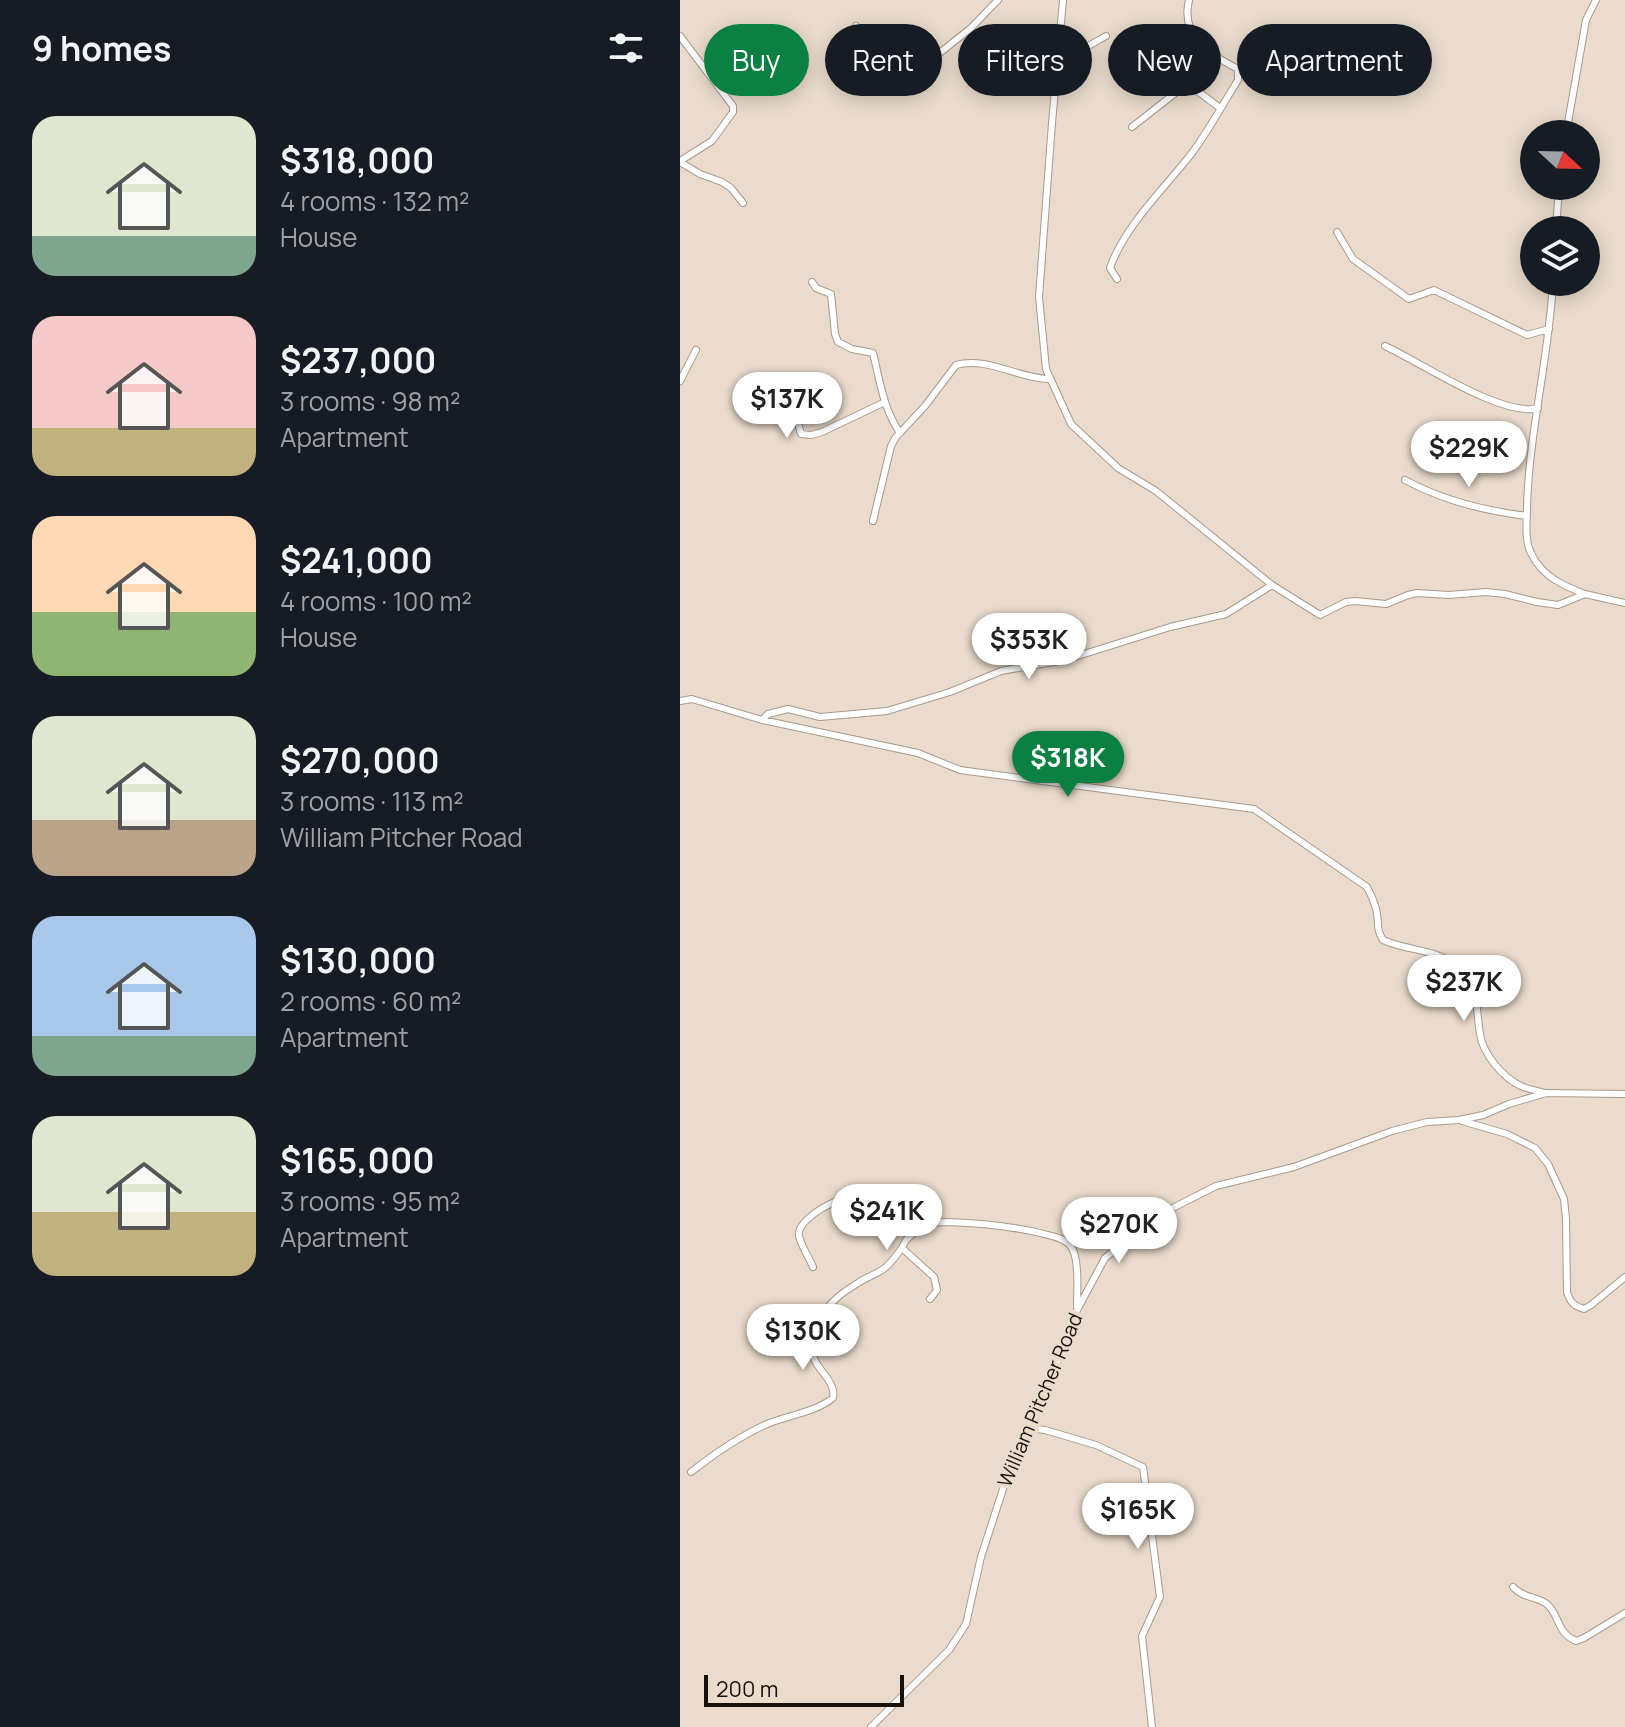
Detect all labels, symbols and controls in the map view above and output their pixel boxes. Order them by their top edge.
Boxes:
chip: Buy [704,24,809,96]
chip: Rent [825,24,942,96]
chip: Filters [958,24,1092,96]
chip: New [1108,24,1221,96]
chip: Apartment [1237,24,1432,96]
text: 9 homes [32,25,171,71]
icon: filters [604,26,648,70]
north arrow [1520,120,1600,200]
map controls [1520,120,1600,296]
text: $318,000 [280,137,434,183]
icon: home [96,148,192,244]
text: 4 rooms · 132 m² [280,183,469,219]
button: layers [1520,216,1600,296]
text: House [280,219,357,255]
text: $237,000 [280,337,436,383]
icon: home [96,348,192,444]
pin: $137K [731,372,843,440]
text: $137K [750,380,824,416]
text: 3 rooms · 98 m² [280,383,460,419]
text: Apartment [280,419,409,455]
pin: $229K [1413,421,1525,489]
text: $229K [1429,429,1509,465]
text: $241,000 [280,537,433,583]
icon: home [96,548,192,644]
text: 4 rooms · 100 m² [280,583,472,619]
pin: $353K [973,613,1085,681]
text: House [280,619,357,655]
text: $353K [990,621,1068,657]
pin: $318K [1012,731,1124,799]
text: $270,000 [280,737,440,783]
text: $318K [1030,739,1106,775]
icon: home [96,748,192,844]
text: 3 rooms · 113 m² [280,783,464,819]
text: William Pitcher Road [280,819,523,855]
text: $130,000 [280,937,436,983]
icon: home [96,948,192,1044]
pin: $237K [1408,955,1520,1023]
text: $237K [1425,963,1503,999]
text: 2 rooms · 60 m² [280,983,462,1019]
text: Apartment [280,1019,409,1055]
text: $165,000 [280,1137,435,1183]
icon: home [96,1148,192,1244]
text: 3 rooms · 95 m² [280,1183,460,1219]
pin: $241K [831,1184,943,1252]
text: $241K [849,1192,925,1228]
pin: $270K [1063,1197,1175,1265]
text: $270K [1079,1205,1159,1241]
text: Apartment [280,1219,409,1255]
pin: $130K [747,1304,859,1372]
street label: William Pitcher Road [991,1309,1088,1491]
text: $130K [765,1312,841,1348]
pin: $165K [1082,1483,1194,1551]
text: $165K [1100,1491,1176,1527]
scale bar [704,1671,904,1707]
text: 200 m [716,1674,778,1704]

